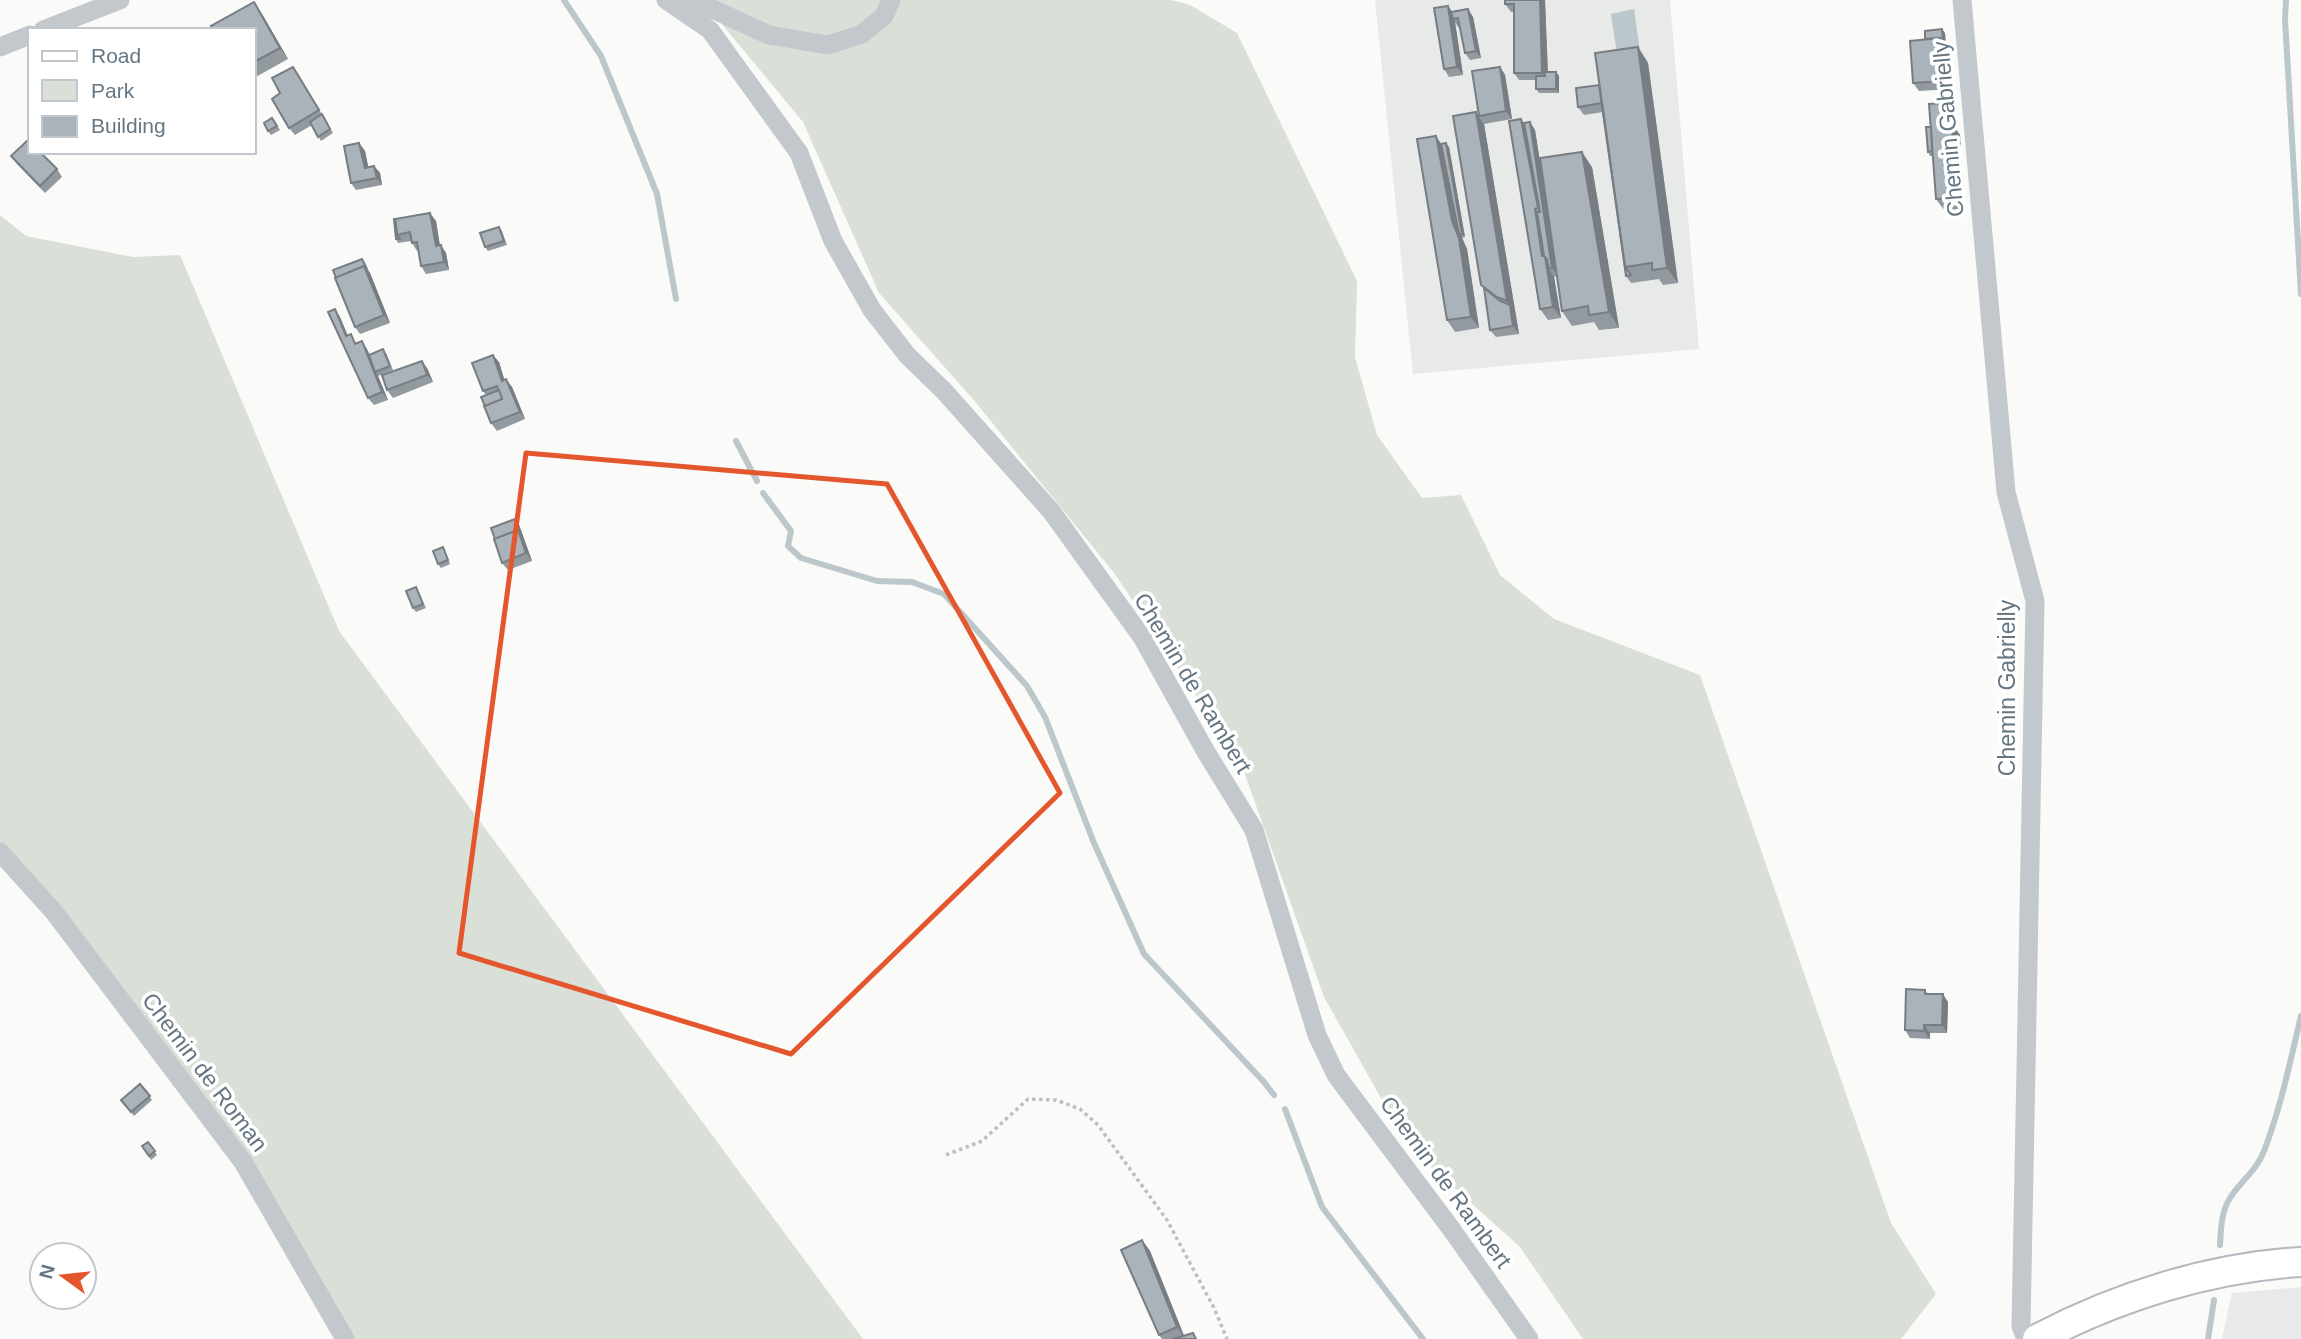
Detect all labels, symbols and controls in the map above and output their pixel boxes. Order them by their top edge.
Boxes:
legend [28,28,256,154]
street label: Chemin Gabrielly [1927,40,1969,218]
text: Road [91,44,141,67]
text: Park [91,79,135,102]
text: Building [91,114,166,137]
street label: Chemin de Rambert [1129,588,1257,778]
street label: Chemin Gabrielly [1994,599,2020,776]
street label: Chemin de Roman [137,988,273,1156]
street label: Chemin de Rambert [1375,1091,1517,1273]
north arrow [28,1241,98,1311]
text: N [35,1262,59,1281]

